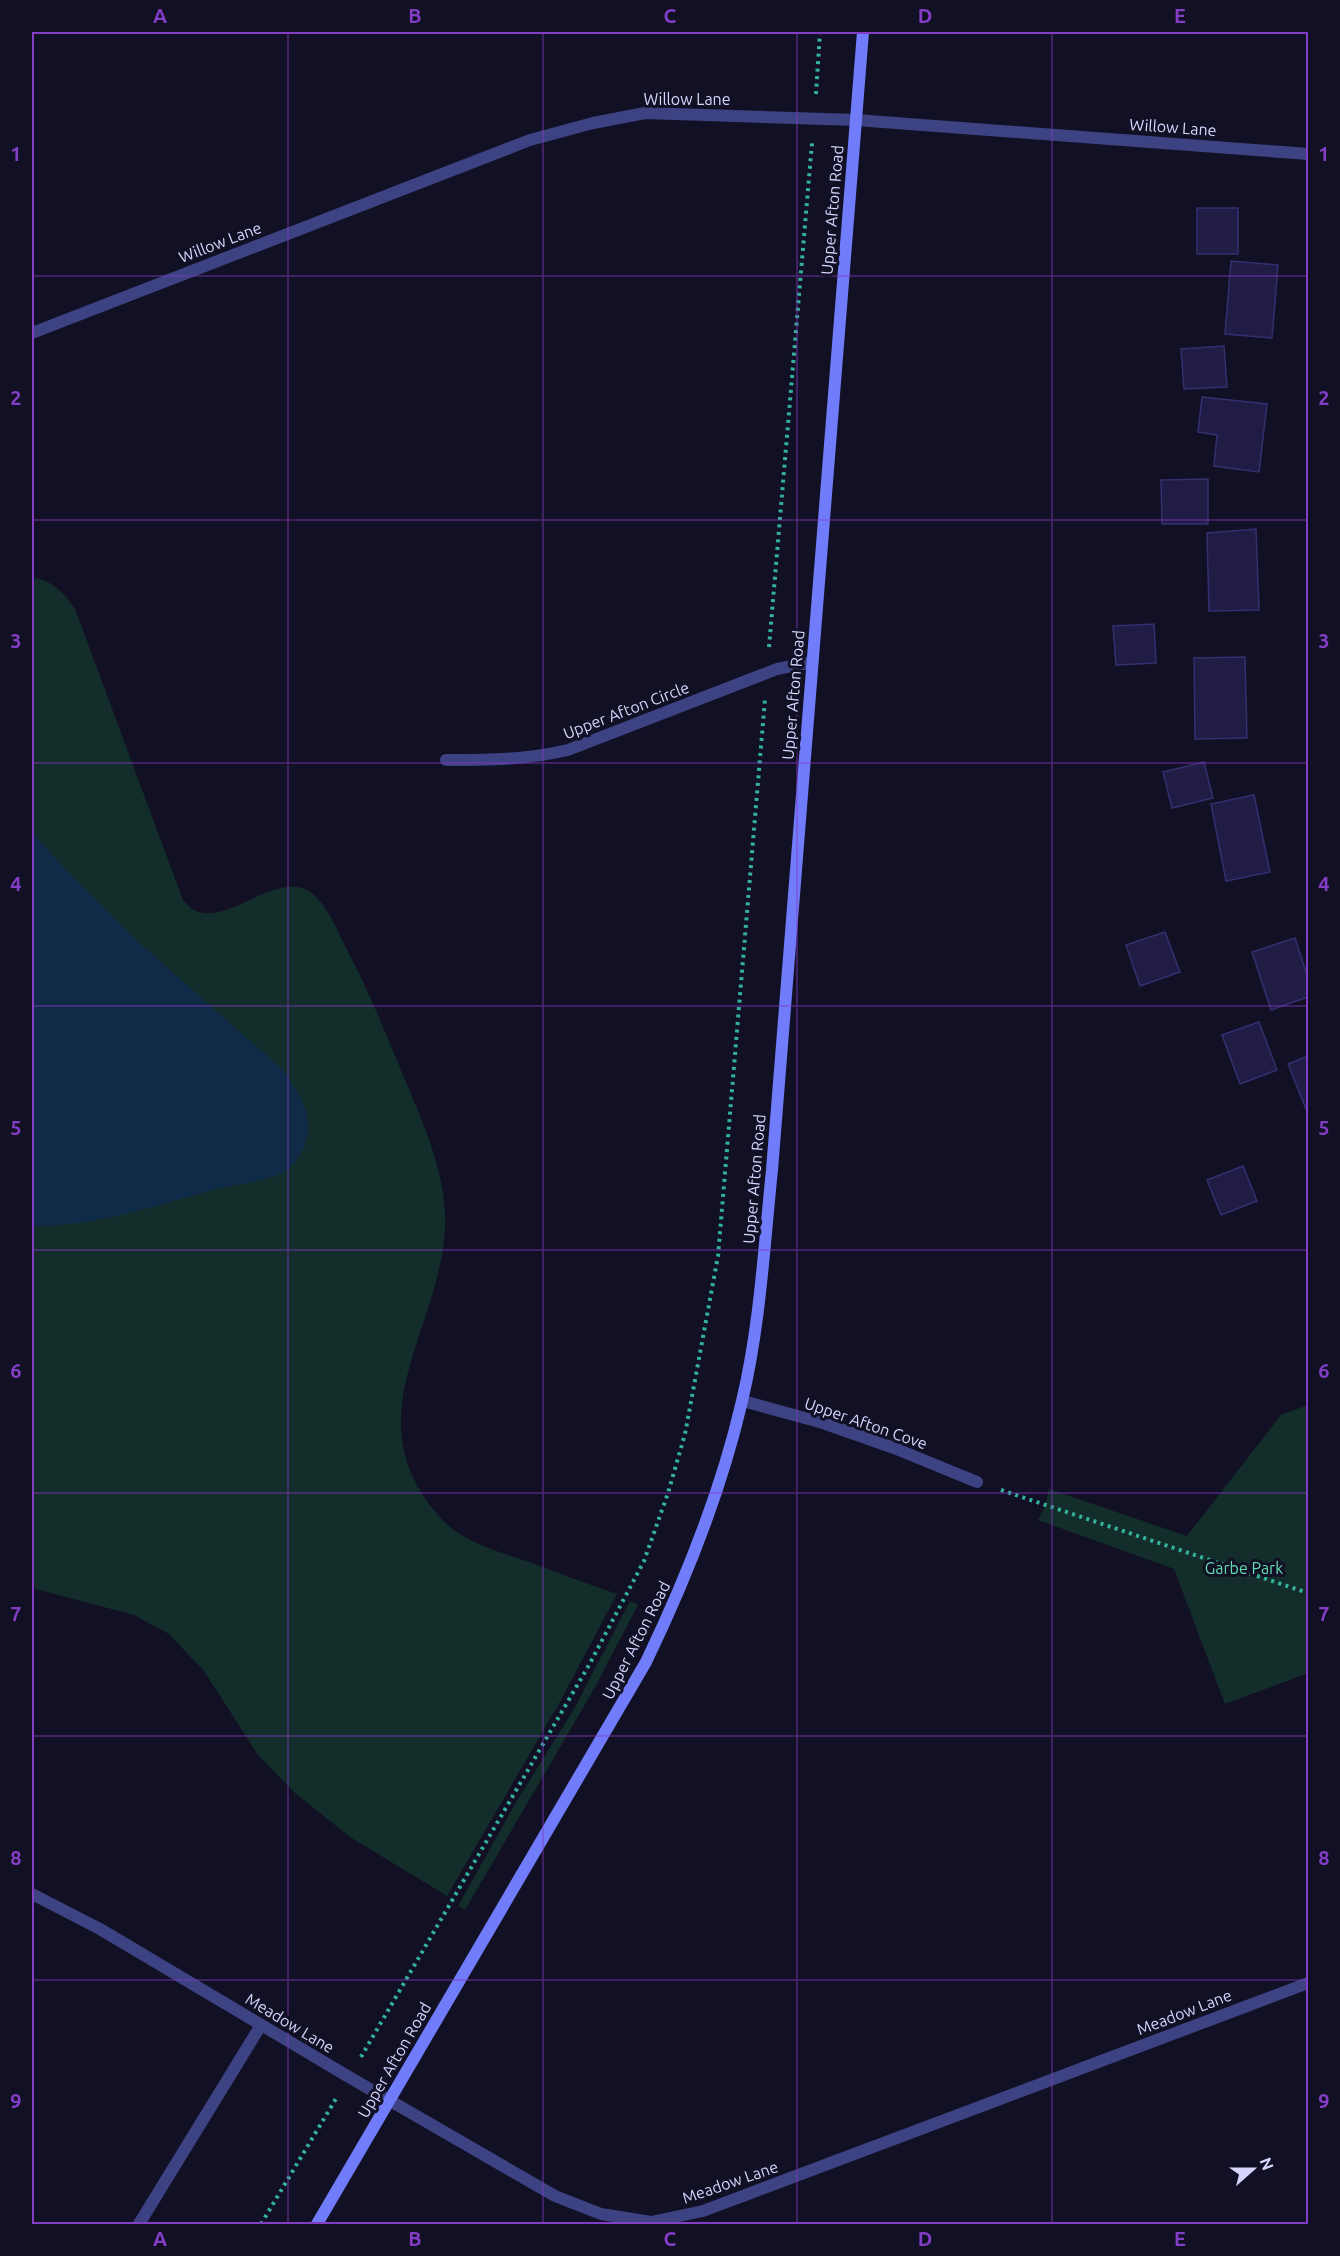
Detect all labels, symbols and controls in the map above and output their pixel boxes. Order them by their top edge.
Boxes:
text: A [153,4,167,27]
text: B [408,4,422,27]
text: C [664,4,677,27]
text: D [918,4,932,27]
text: E [1174,4,1186,27]
street label: Willow Lane [643,90,731,108]
street label: Willow Lane [1129,115,1217,139]
text: 1 [10,142,22,165]
text: 1 [1318,142,1330,165]
street label: Upper Afton Road [817,144,847,276]
street label: Willow Lane [176,218,264,266]
text: 2 [10,386,22,409]
text: 2 [1318,386,1330,409]
text: 3 [10,629,22,652]
street label: Upper Afton Road [778,629,808,761]
text: 3 [1318,629,1330,652]
street label: Upper Afton Circle [561,678,691,742]
text: 4 [10,872,22,895]
text: 4 [1318,872,1330,895]
street label: Upper Afton Road [739,1113,769,1245]
text: 5 [10,1116,22,1139]
text: 5 [1318,1116,1330,1139]
text: 6 [10,1359,22,1382]
text: 6 [1318,1359,1330,1382]
street label: Upper Afton Cove [802,1394,930,1452]
park label: Garbe Park [1205,1559,1283,1577]
street label: Upper Afton Road [598,1578,674,1702]
text: 7 [10,1602,22,1625]
text: 7 [1318,1602,1330,1625]
text: 8 [10,1846,22,1869]
text: 8 [1318,1846,1330,1869]
street label: Meadow Lane [1134,1986,1234,2038]
street label: Meadow Lane [242,1990,338,2056]
street label: Upper Afton Road [354,1999,434,2121]
text: 9 [10,2089,22,2112]
text: 9 [1318,2089,1330,2112]
north arrow [1223,2139,1283,2199]
text: N [1256,2155,1278,2172]
street label: Meadow Lane [680,2157,780,2207]
text: A [153,2227,167,2250]
text: B [408,2227,422,2250]
text: C [664,2227,677,2250]
text: D [918,2227,932,2250]
text: E [1174,2227,1186,2250]

